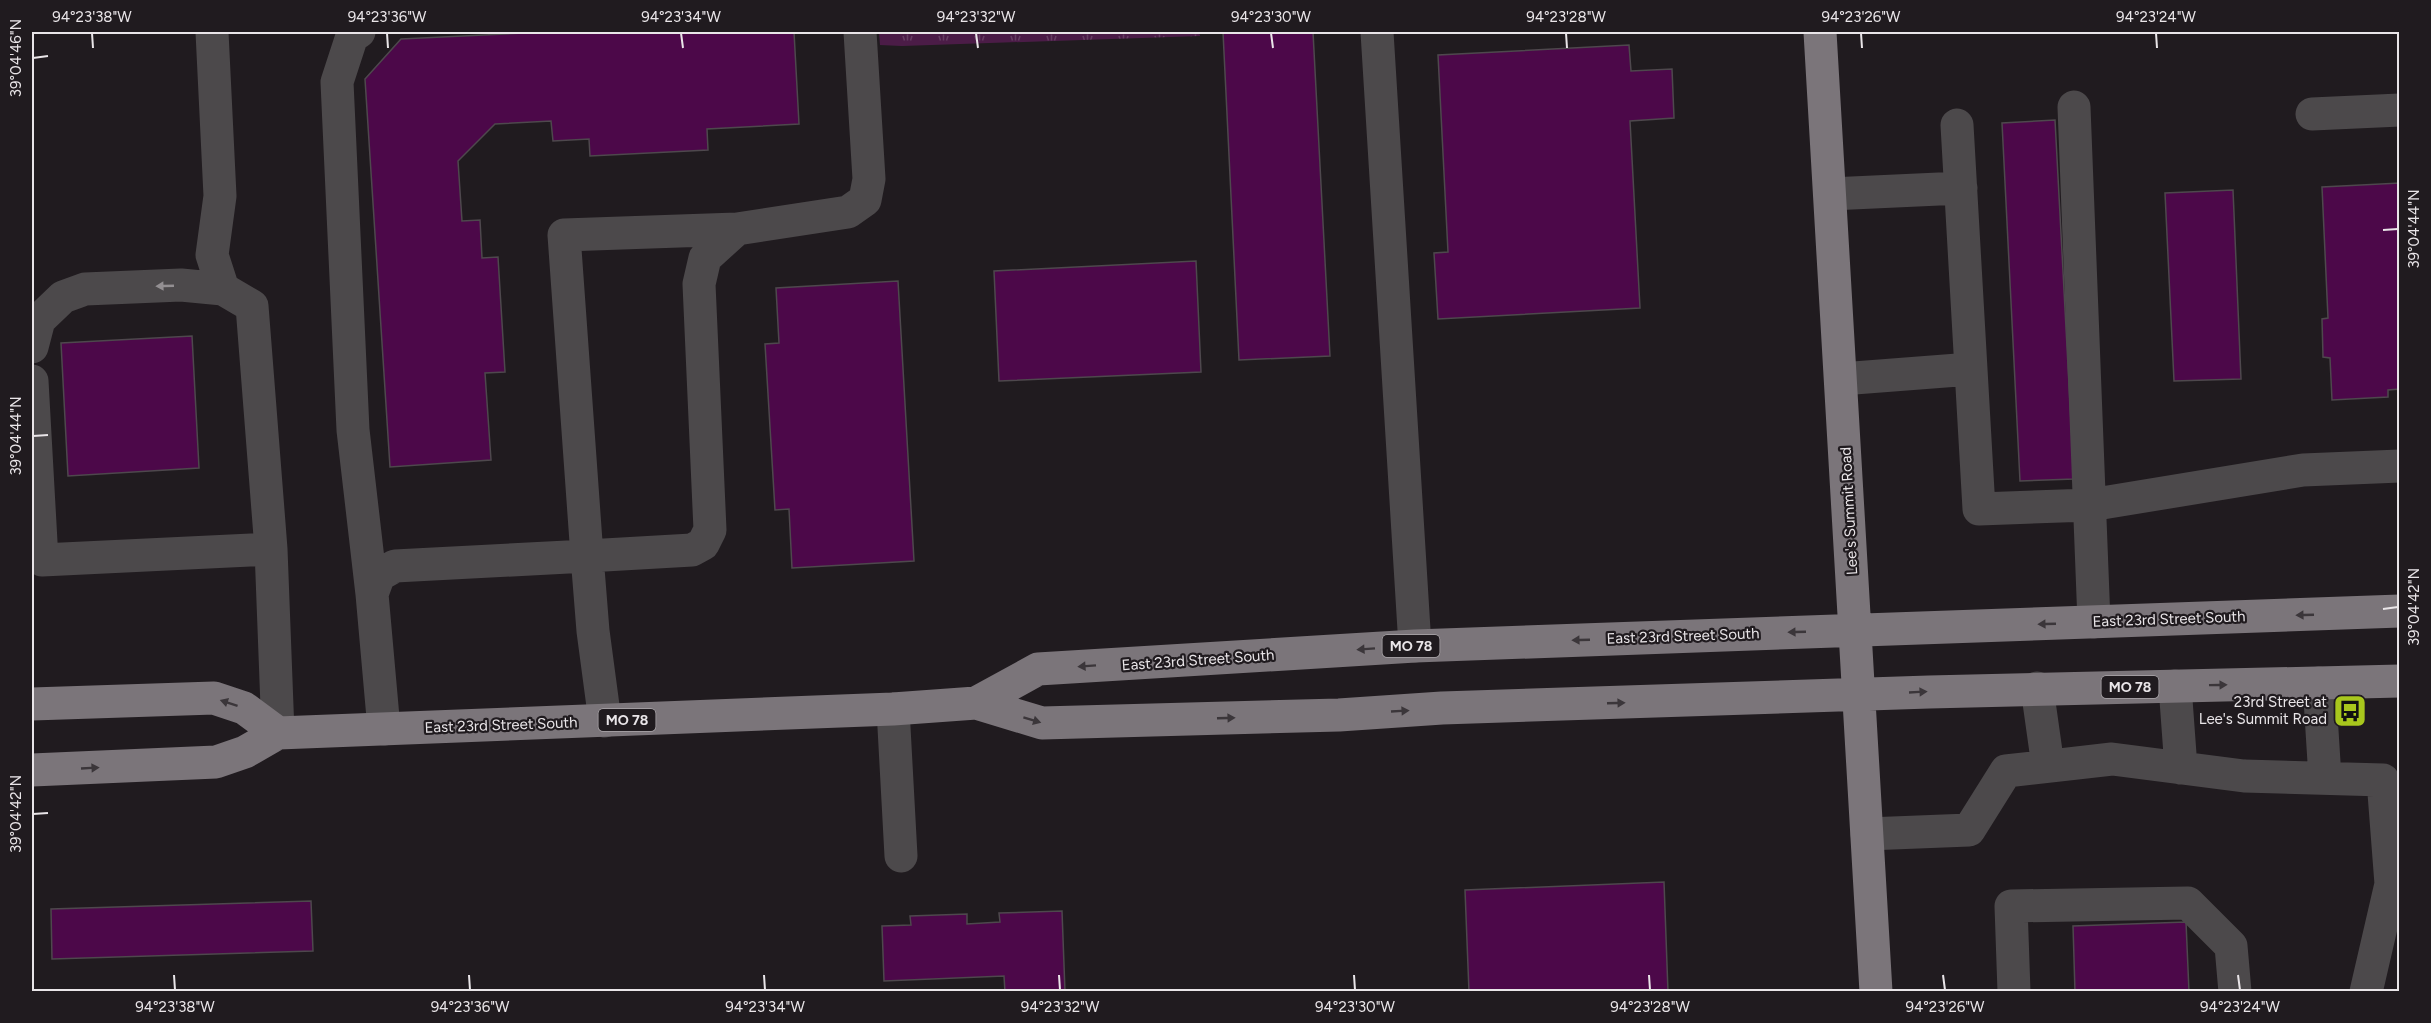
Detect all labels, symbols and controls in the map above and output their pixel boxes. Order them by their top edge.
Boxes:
text: 94°23'38"W [52,8,132,26]
text: 94°23'36"W [348,8,427,26]
text: 94°23'34"W [641,8,721,26]
text: 94°23'32"W [937,8,1016,26]
text: 94°23'30"W [1231,8,1312,26]
text: 94°23'28"W [1526,8,1606,26]
text: 94°23'26"W [1822,8,1901,26]
text: 94°23'24"W [2116,8,2196,26]
text: 39°04'46"N [7,19,25,97]
text: 39°04'44"N [2405,189,2423,269]
one-way arrow [155,281,174,291]
text: 39°04'44"N [7,396,25,476]
street label: Lee's Summit Road [1837,446,1861,576]
text: 39°04'42"N [2405,568,2423,646]
street label: East 23rd Street South [2092,607,2246,631]
one-way arrow [2296,610,2315,619]
one-way arrow [2038,619,2057,628]
street label: East 23rd Street South [1606,624,1760,648]
one-way arrow [1788,627,1807,637]
road number: MO 78 [1382,635,1440,657]
one-way arrow [1572,635,1591,645]
one-way arrow [1356,644,1375,654]
street label: East 23rd Street South [1121,646,1275,674]
one-way arrow [1078,662,1097,671]
road number: MO 78 [2102,676,2158,698]
one-way arrow [2209,680,2228,690]
one-way arrow [1909,688,1928,697]
place label: 23rd Street at Lee's Summit Road [2199,693,2327,728]
bus stop icon: 23rd Street at Lee's Summit Road [2332,693,2368,729]
one-way arrow [220,697,238,707]
one-way arrow [1606,698,1625,708]
one-way arrow [1391,706,1410,716]
road number: MO 78 [598,709,656,731]
street label: East 23rd Street South [424,713,578,737]
one-way arrow [1217,713,1236,722]
one-way arrow [1023,716,1041,725]
one-way arrow [80,763,99,772]
text: 39°04'42"N [7,775,25,853]
text: 94°23'38"W [135,998,215,1016]
text: 94°23'36"W [431,998,510,1016]
text: 94°23'34"W [725,998,805,1016]
text: 94°23'32"W [1021,998,1100,1016]
text: 94°23'30"W [1315,998,1396,1016]
text: 94°23'28"W [1610,998,1690,1016]
text: 94°23'26"W [1906,998,1985,1016]
text: 94°23'24"W [2200,998,2280,1016]

